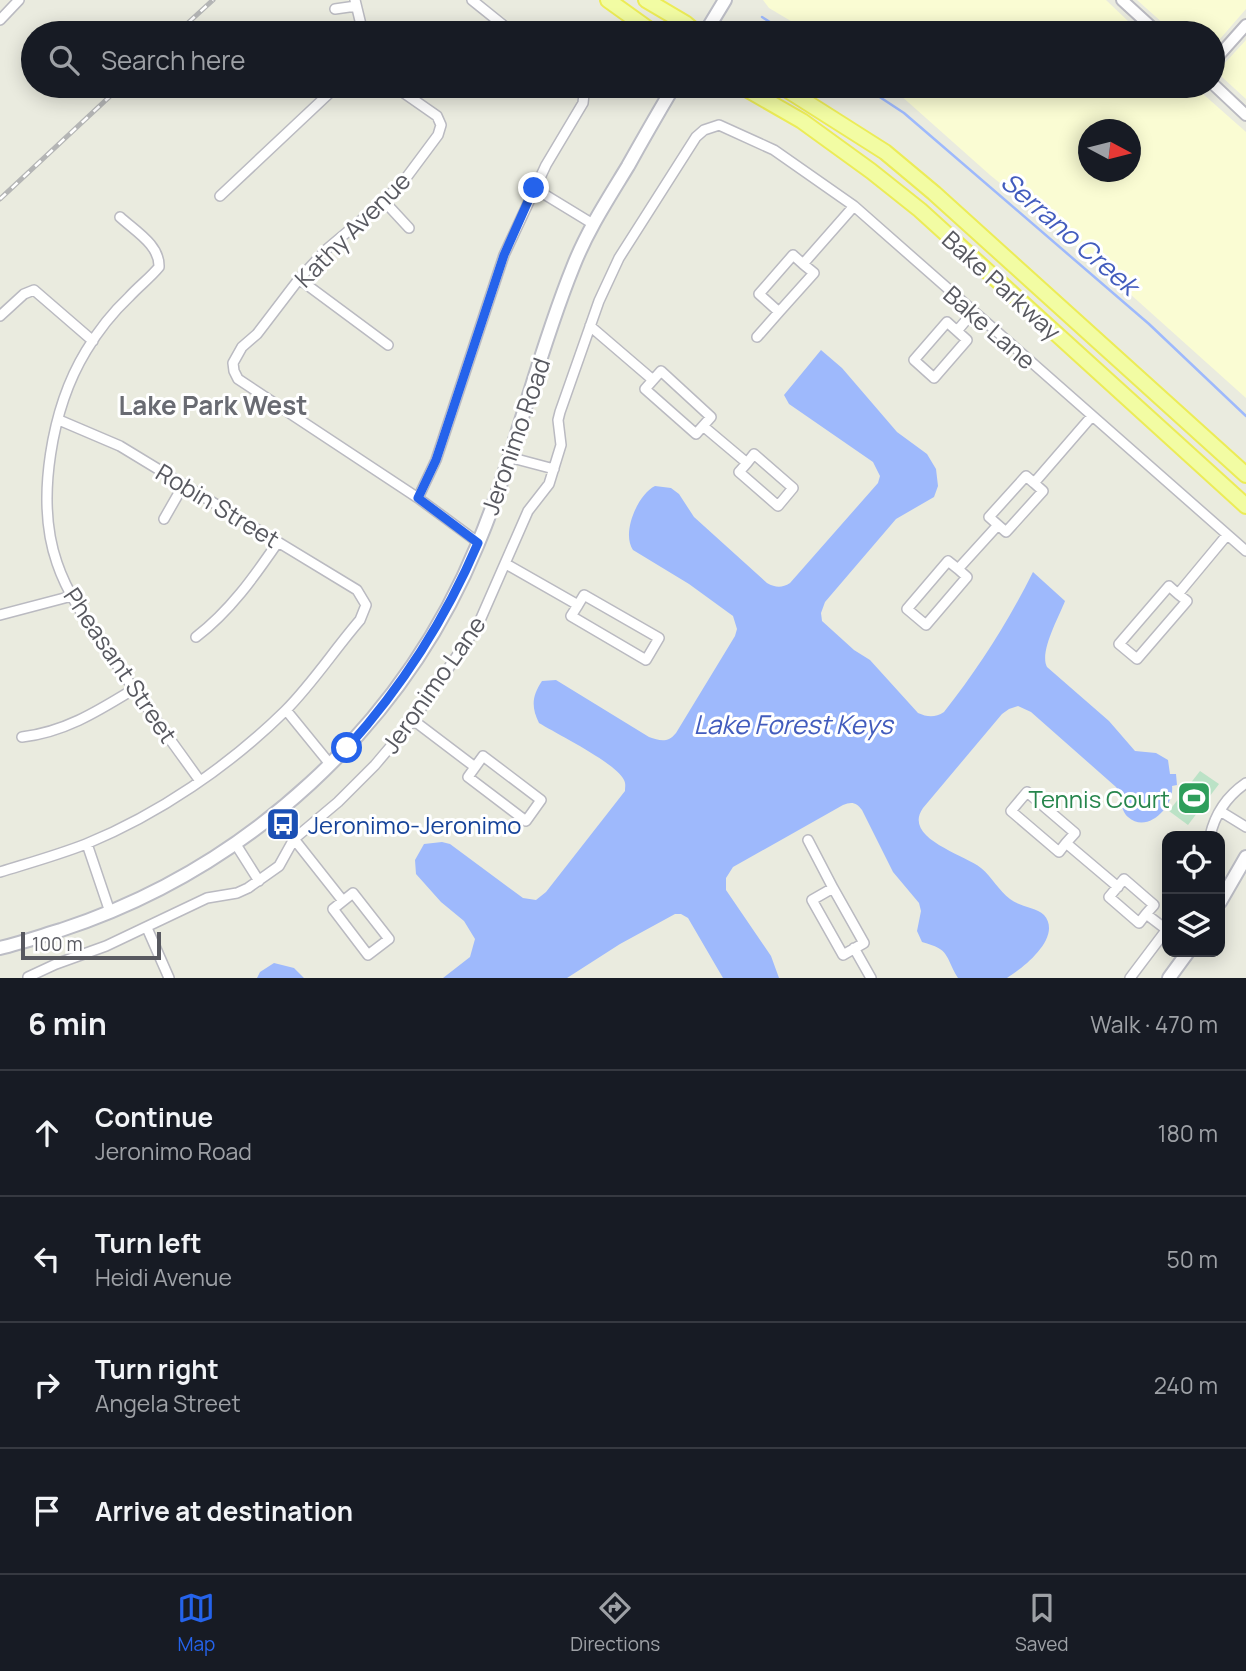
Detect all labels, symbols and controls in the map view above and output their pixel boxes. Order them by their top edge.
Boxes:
search box [21,21,1225,98]
icon: search [45,41,83,79]
text: Search here [101,42,246,78]
north arrow [1078,119,1141,182]
water label: Serrano Creek [994,163,1149,305]
street label: Kathy Avenue [287,164,417,294]
route end [518,172,549,203]
street label: Bake Parkway [935,223,1069,347]
street label: Bake Lane [937,278,1043,376]
street label: Jeronimo Road [473,353,557,519]
district label: Lake Park West [118,387,308,423]
street label: Robin Street [150,455,286,555]
street label: Pheasant Street [57,581,185,749]
street label: Jeronimo Lane [373,609,493,759]
water label: Lake Forest Keys [693,706,895,742]
route start [331,732,362,763]
sports icon: Tennis Court [1175,779,1213,817]
place label: Tennis Court [1029,782,1170,815]
bus stop icon: Jeronimo-Jeronimo [264,805,302,843]
place label: Jeronimo-Jeronimo [308,808,522,841]
map controls [1162,831,1225,957]
button: locate [1162,831,1225,894]
button: layers [1162,894,1225,957]
scale bar [21,929,161,961]
text: 100 m [32,931,83,957]
text: 6 min [28,1003,107,1044]
text: Walk · 470 m [1090,1008,1218,1040]
text: Continue [95,1099,213,1135]
icon: ahead [28,1114,66,1152]
text: 180 m [1158,1117,1218,1149]
text: Jeronimo Road [95,1135,252,1167]
text: Turn left [95,1225,202,1261]
icon: left [28,1240,66,1278]
text: 50 m [1167,1243,1218,1275]
text: Heidi Avenue [95,1261,232,1293]
text: Turn right [95,1351,219,1387]
icon: right [28,1366,66,1404]
text: 240 m [1154,1369,1218,1401]
text: Angela Street [95,1387,241,1419]
icon: arrive [28,1492,66,1530]
text: Arrive at destination [95,1493,353,1529]
tab: Map [177,1589,215,1657]
tab: Directions [570,1589,660,1657]
tab: Saved [1015,1589,1069,1657]

